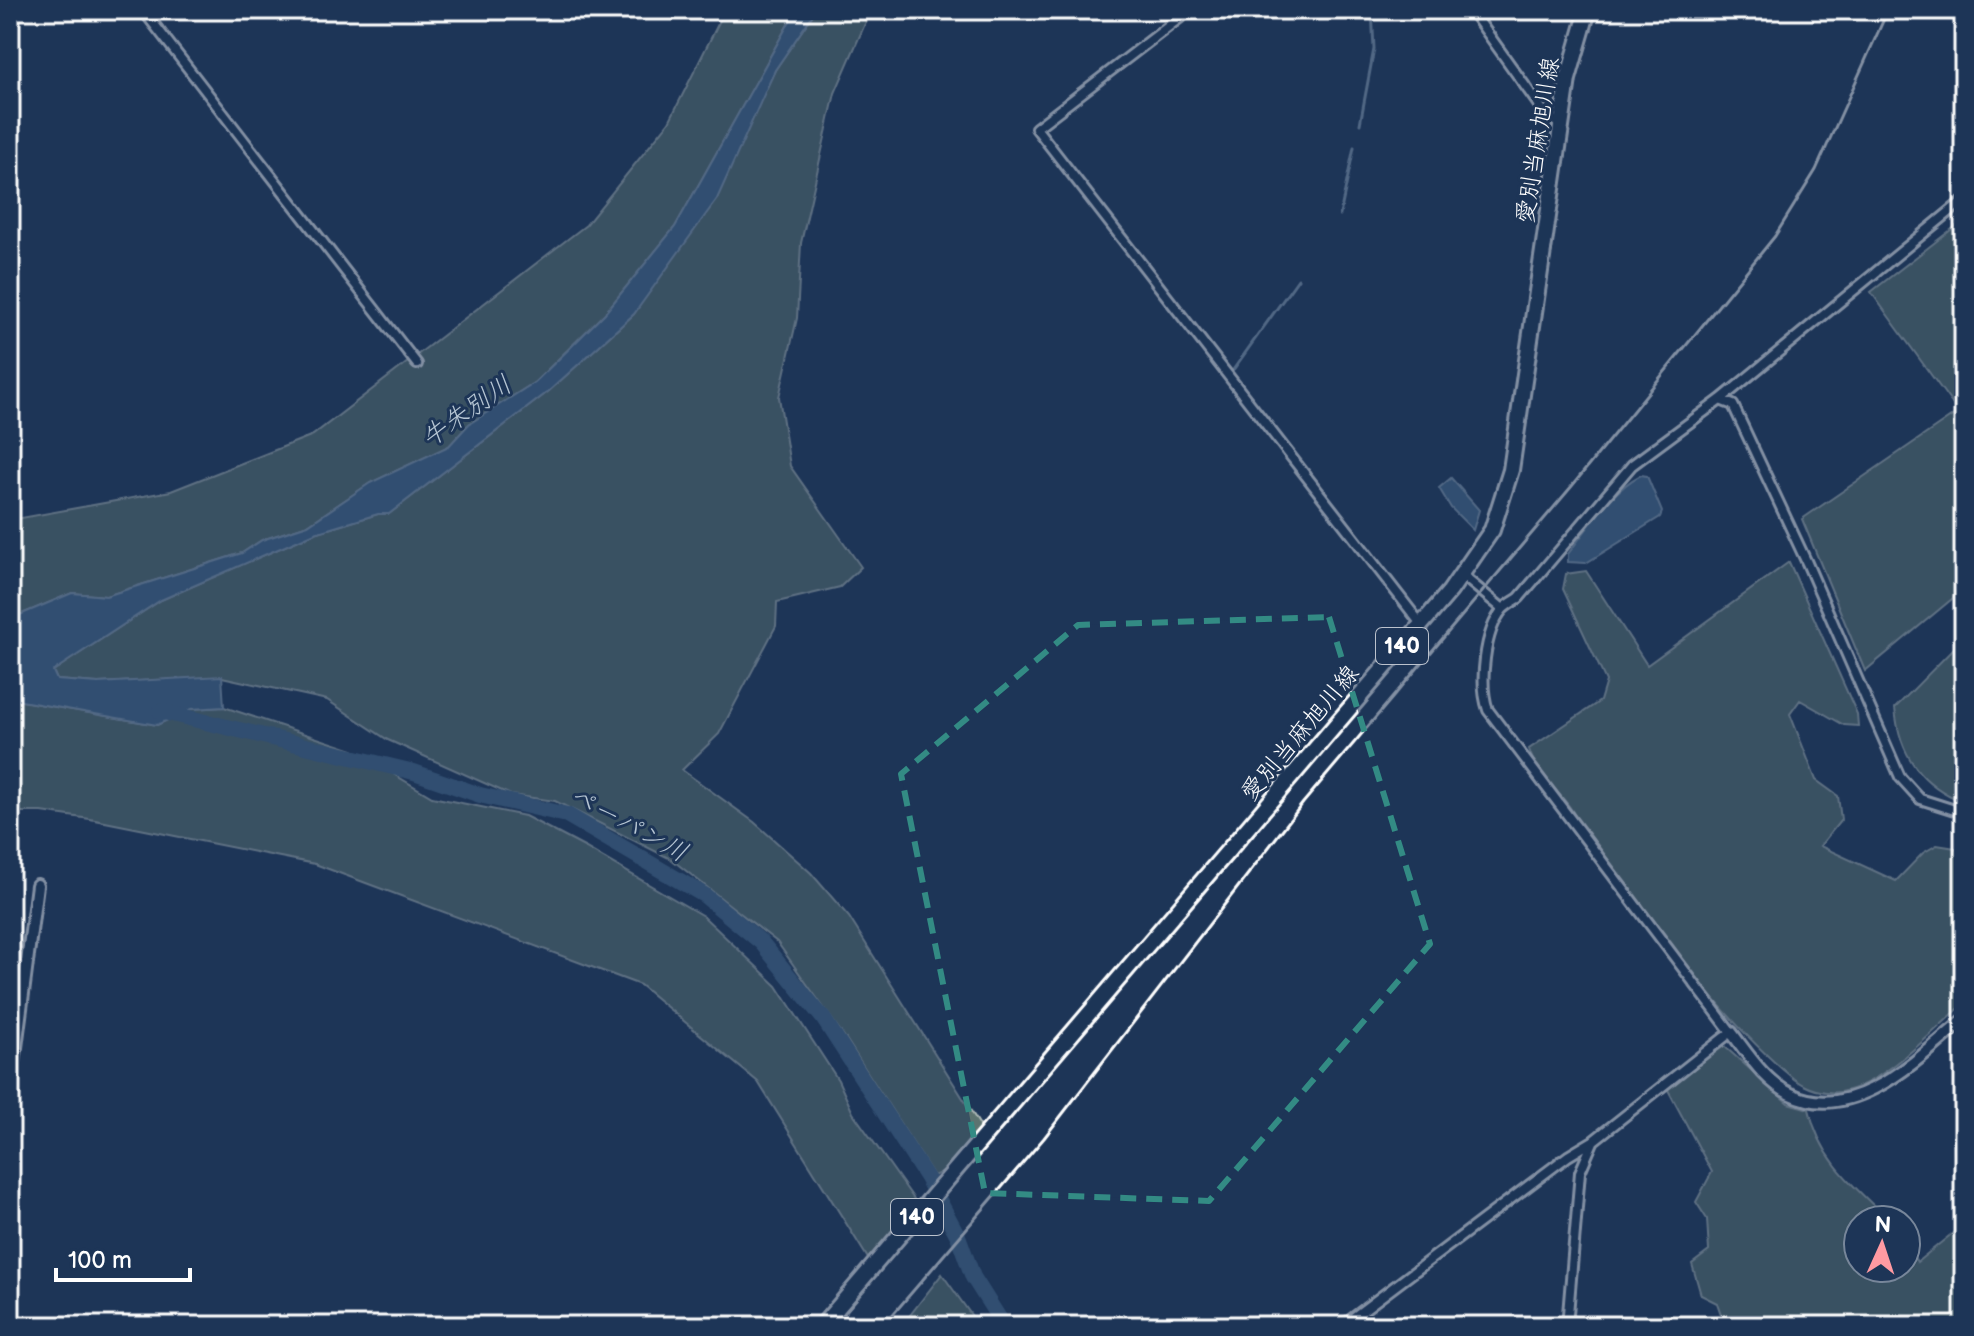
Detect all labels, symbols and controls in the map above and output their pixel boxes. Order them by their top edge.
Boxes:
street label: 愛別当麻旭川線 [1511,55,1565,225]
water label: 牛朱別川 [416,369,518,455]
road number: 140 [1376,628,1428,664]
street label: 愛別当麻旭川線 [1235,659,1365,807]
water label: ペーパン川 [563,781,693,869]
road number: 140 [891,1199,943,1235]
north arrow [1842,1204,1922,1284]
text: N [1874,1212,1892,1239]
scale bar [56,1232,190,1282]
text: 100 m [68,1246,132,1275]

